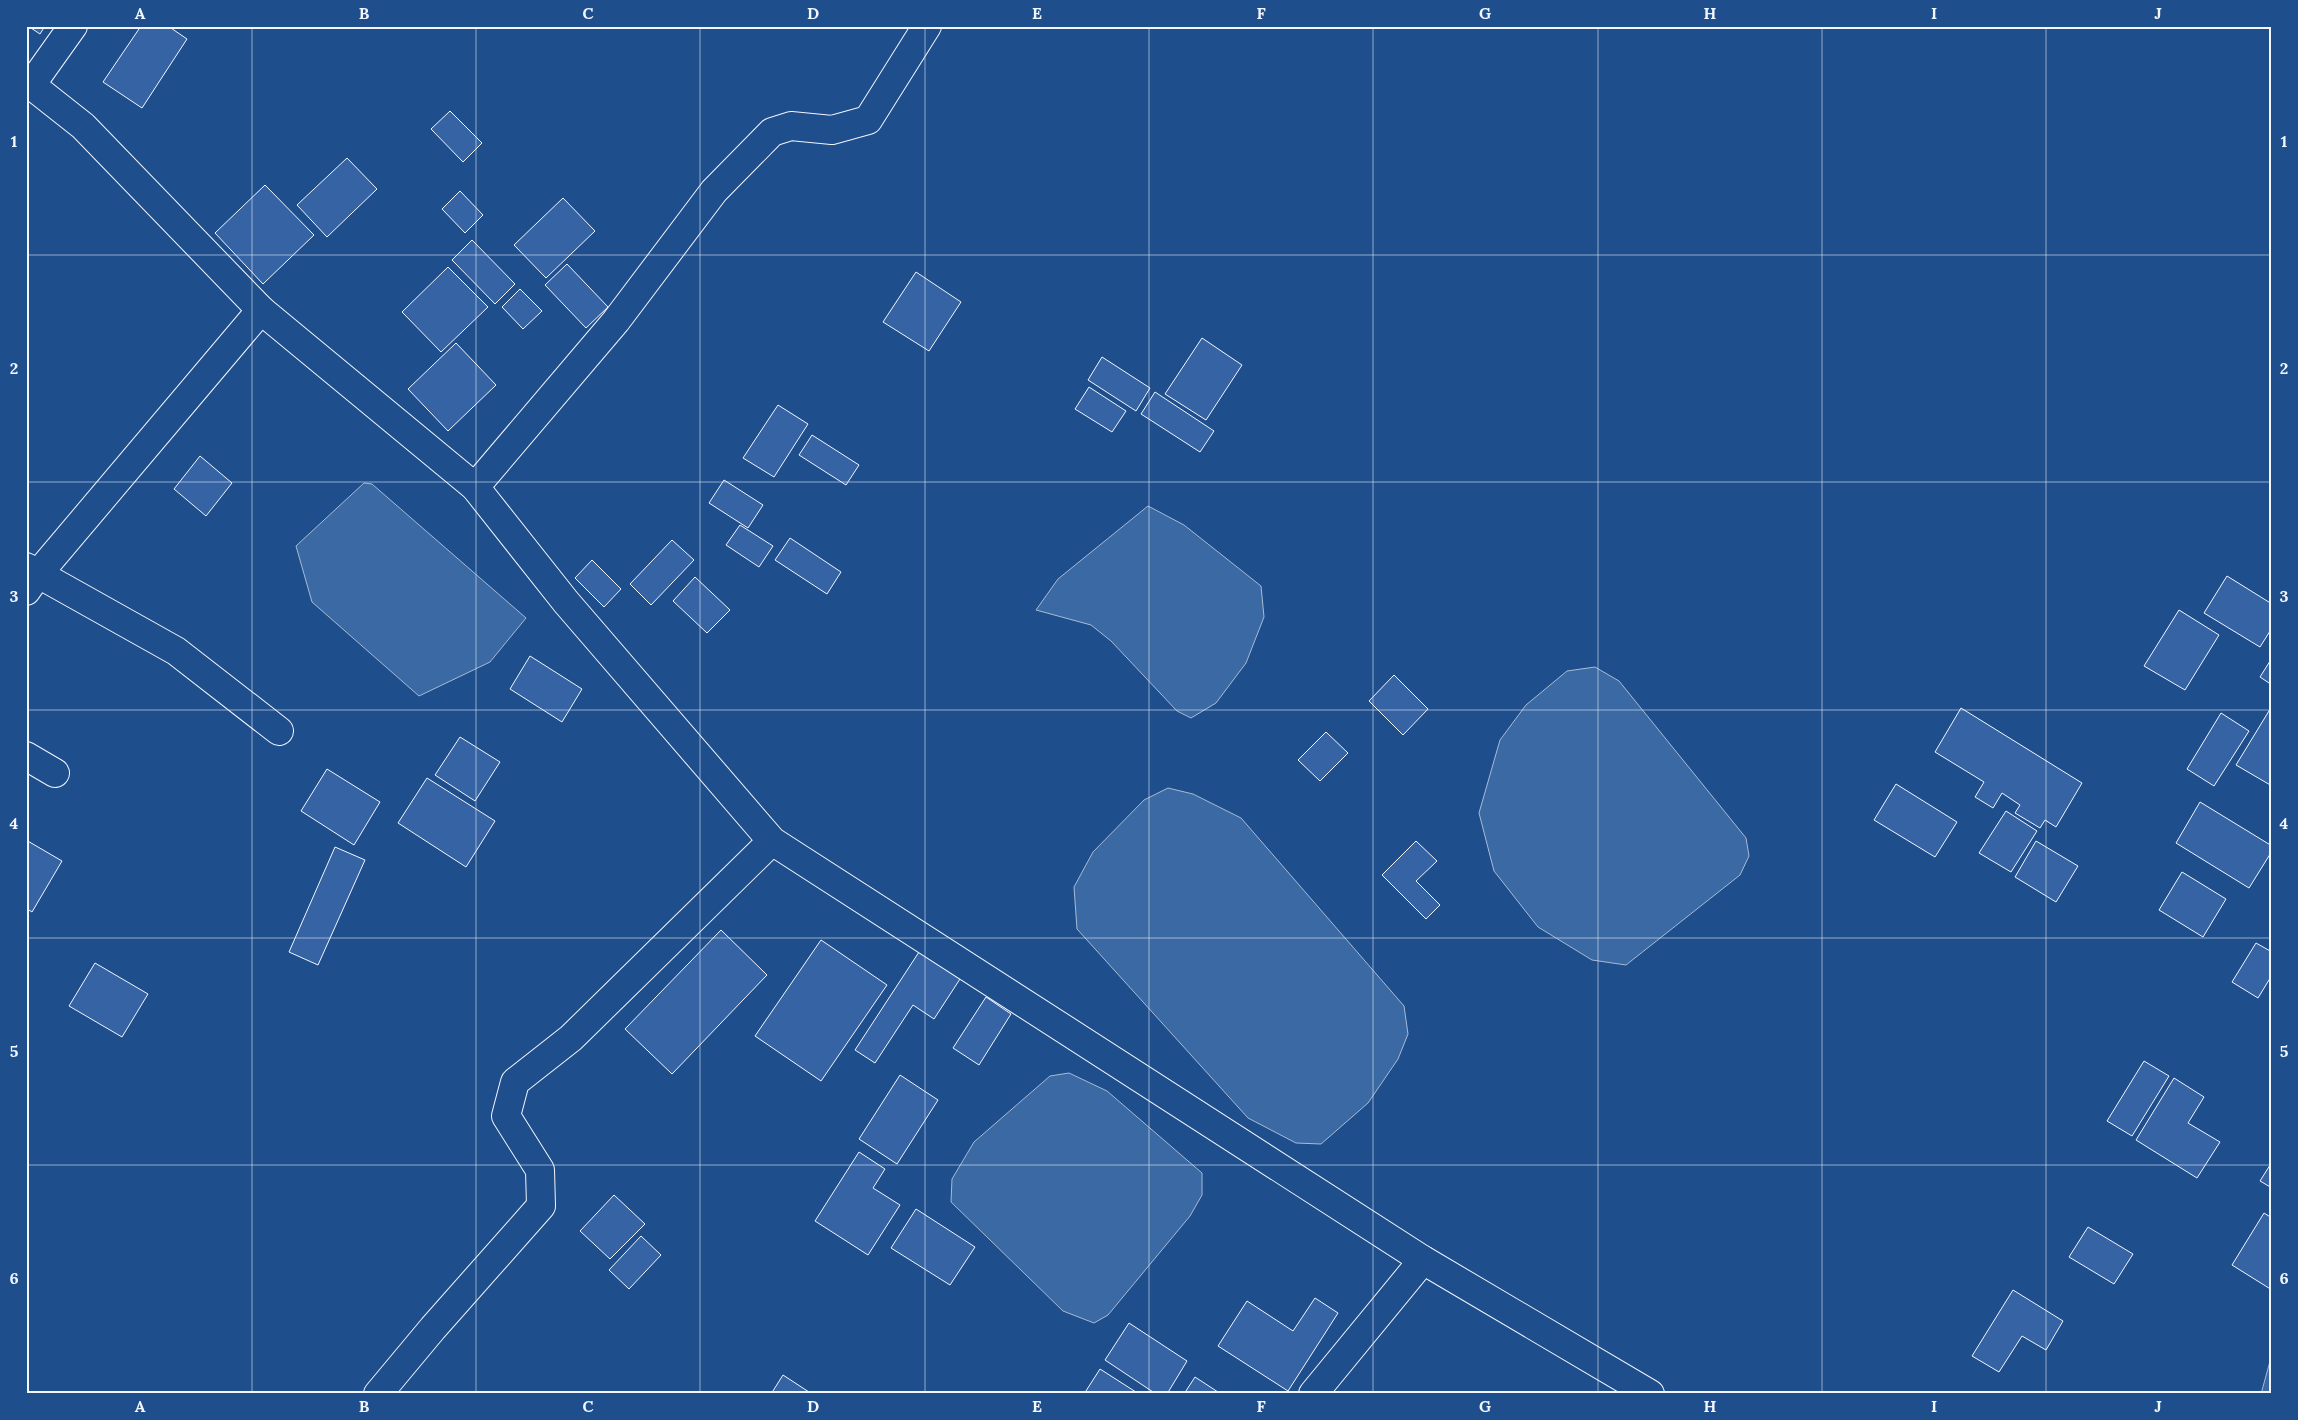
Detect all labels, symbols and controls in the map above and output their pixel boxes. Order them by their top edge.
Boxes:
text: A [135,3,146,23]
text: B [359,3,370,23]
text: C [582,3,594,23]
text: D [807,3,819,23]
text: E [1032,3,1042,23]
text: F [1256,3,1266,23]
text: G [1479,3,1491,23]
text: H [1704,3,1717,23]
text: I [1931,3,1937,23]
text: J [2154,3,2162,23]
text: 1 [11,131,17,151]
text: 1 [2281,131,2287,151]
text: 2 [10,358,18,378]
text: 2 [2280,358,2288,378]
text: 3 [10,586,19,606]
text: 3 [2280,586,2289,606]
text: 4 [10,813,19,833]
text: 4 [2280,813,2289,833]
text: 5 [10,1041,19,1061]
text: 5 [2280,1041,2289,1061]
text: 6 [9,1268,19,1288]
text: 6 [2279,1268,2289,1288]
text: A [135,1396,146,1416]
text: B [359,1396,370,1416]
text: C [582,1396,594,1416]
text: D [807,1396,819,1416]
text: E [1032,1396,1042,1416]
text: F [1256,1396,1266,1416]
text: G [1479,1396,1491,1416]
text: H [1704,1396,1717,1416]
text: I [1931,1396,1937,1416]
text: J [2154,1396,2162,1416]

